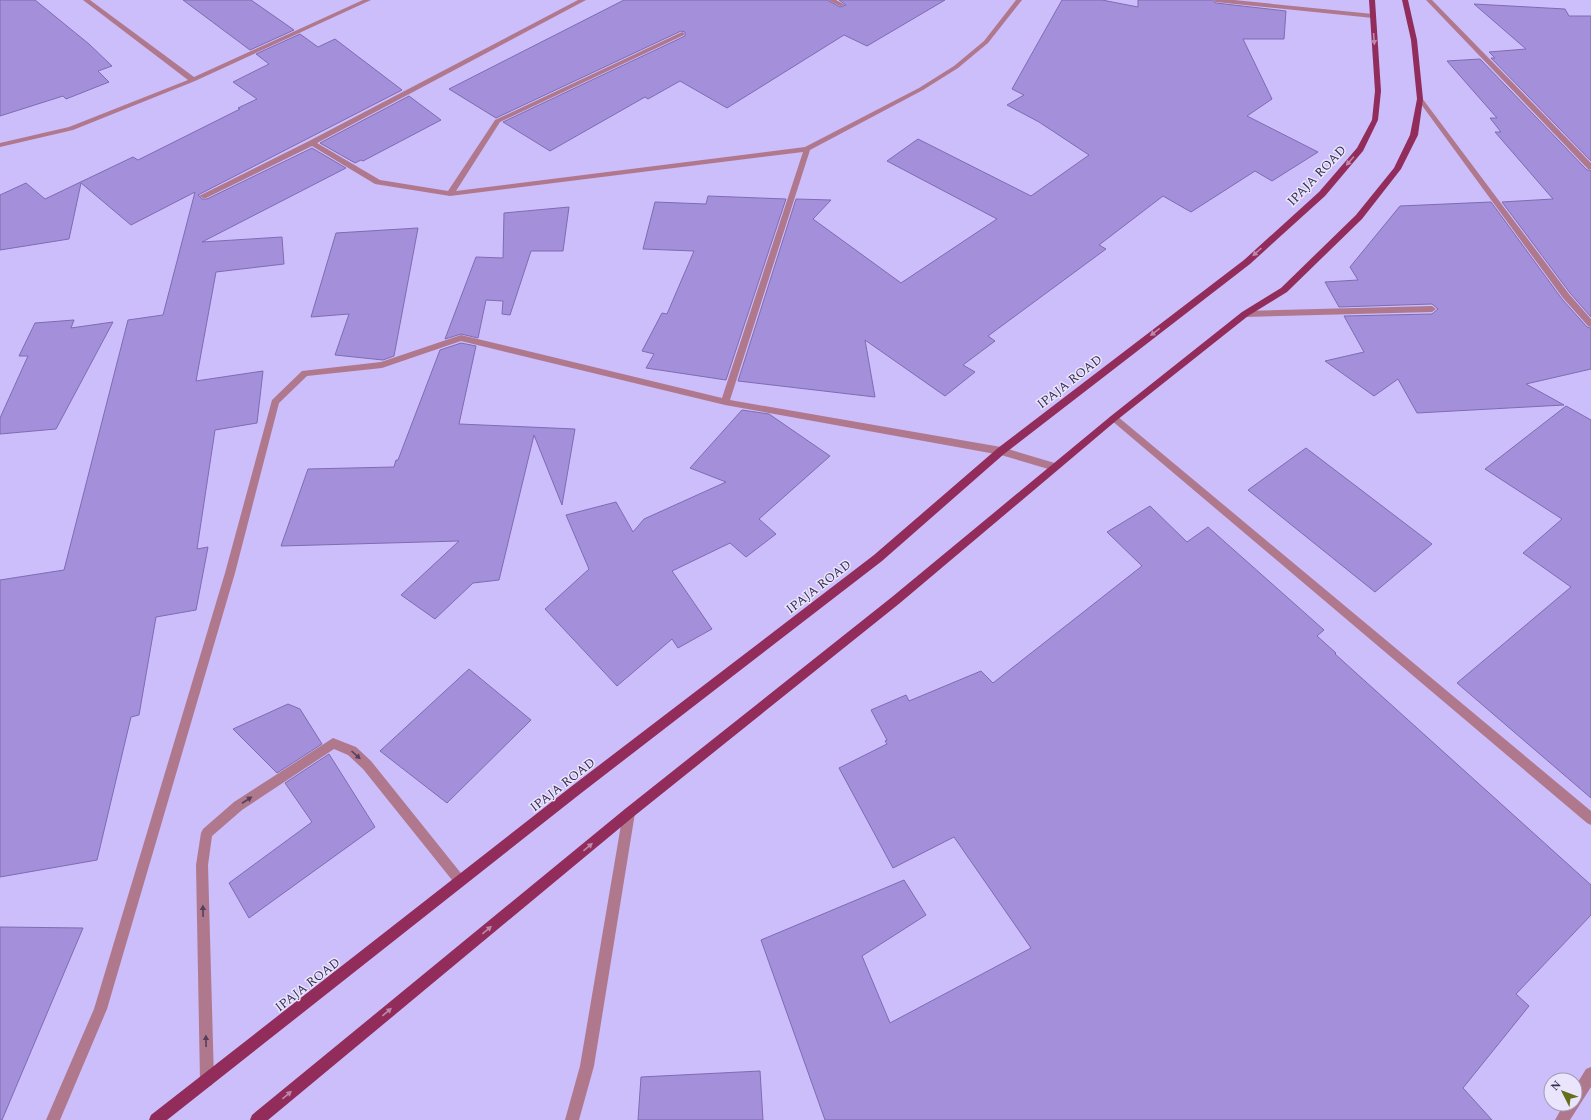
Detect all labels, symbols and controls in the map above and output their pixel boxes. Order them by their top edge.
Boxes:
one-way arrow [1371,33,1378,45]
street label: IPAJA ROAD [1282,141,1351,211]
one-way arrow [1345,156,1354,166]
one-way arrow [1252,248,1262,257]
one-way arrow [1149,328,1160,337]
street label: IPAJA ROAD [1033,350,1107,414]
street label: IPAJA ROAD [782,555,856,619]
one-way arrow [351,751,361,760]
street label: IPAJA ROAD [526,753,600,817]
one-way arrow [242,796,252,804]
one-way arrow [582,843,593,851]
one-way arrow [200,904,206,917]
one-way arrow [482,925,493,934]
street label: IPAJA ROAD [271,953,345,1017]
one-way arrow [382,1008,392,1017]
one-way arrow [203,1034,209,1047]
north arrow [1543,1072,1583,1112]
text: N [1547,1077,1565,1095]
one-way arrow [281,1091,292,1100]

